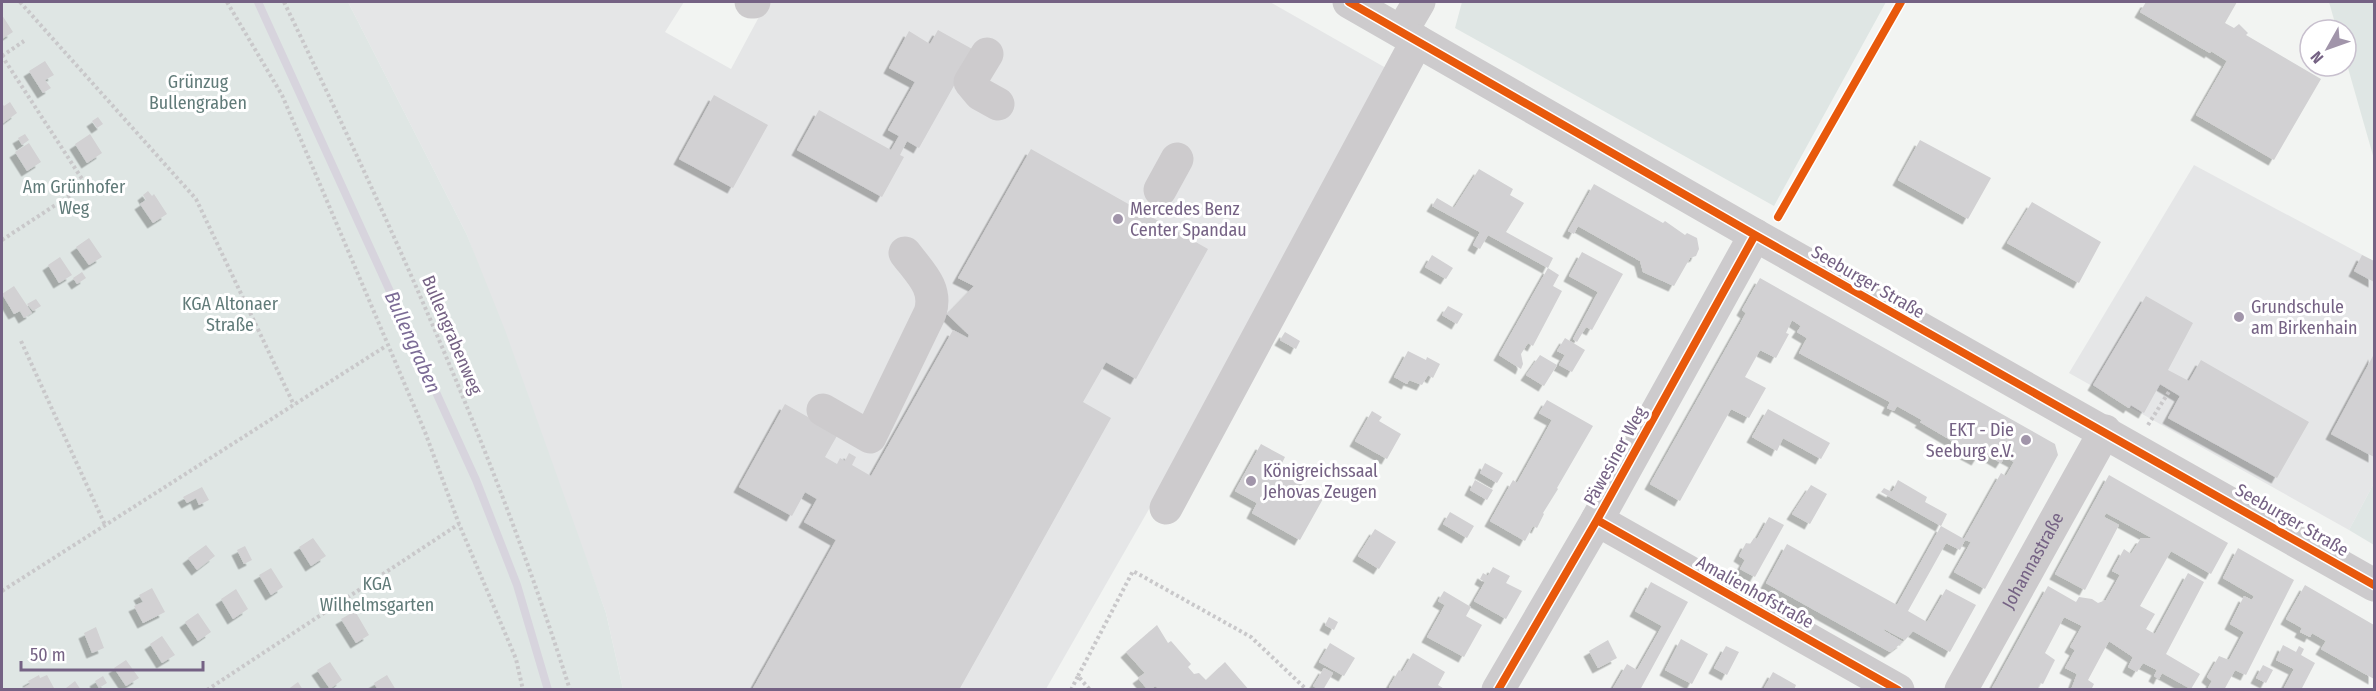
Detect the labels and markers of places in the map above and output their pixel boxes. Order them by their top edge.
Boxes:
place label: Mercedes Benz Center Spandau [1130,198,1247,241]
marker: Mercedes Benz Center Spandau [1111,212,1125,226]
place label: Grundschule am Birkenhain [2251,296,2358,339]
marker: Grundschule am Birkenhain [2232,310,2246,324]
place label: EKT - Die Seeburg e.V. [1926,419,2014,462]
marker: EKT - Die Seeburg e.V. [2019,433,2033,447]
place label: Königreichssaal Jehovas Zeugen [1263,460,1378,503]
marker: Königreichssaal Jehovas Zeugen [1244,474,1258,488]

